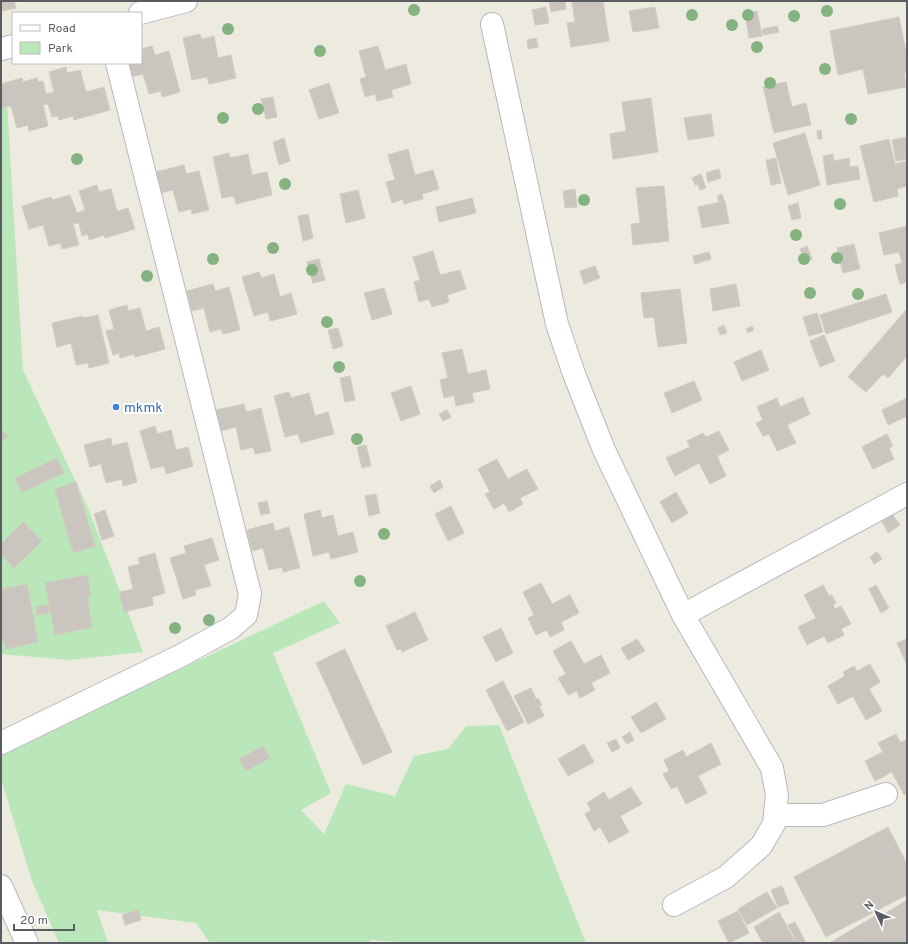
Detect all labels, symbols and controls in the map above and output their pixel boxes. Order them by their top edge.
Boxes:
legend [12,12,142,64]
text: Road [48,21,76,37]
text: Park [48,41,73,57]
place label: mkmk [124,400,163,417]
marker: mkmk [111,402,121,412]
north arrow [856,892,896,932]
text: N [862,898,877,913]
scale bar [14,906,74,932]
text: 20 m [20,913,48,929]

